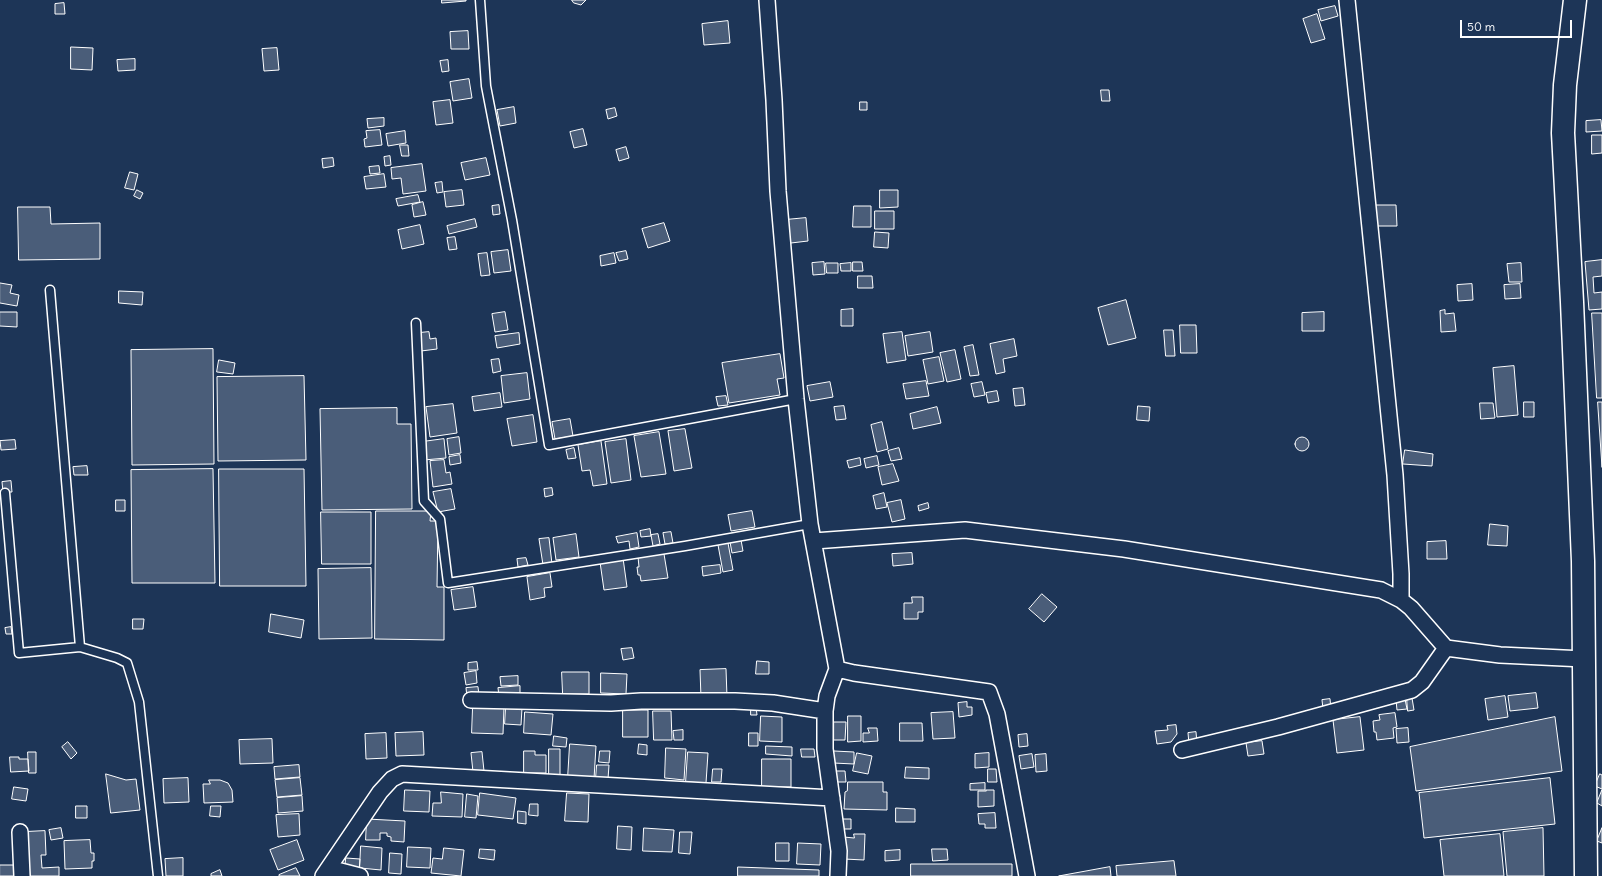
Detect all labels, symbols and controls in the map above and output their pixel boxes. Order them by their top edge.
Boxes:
scale bar [1462,12,1574,38]
text: 50 m [1467,19,1495,34]

